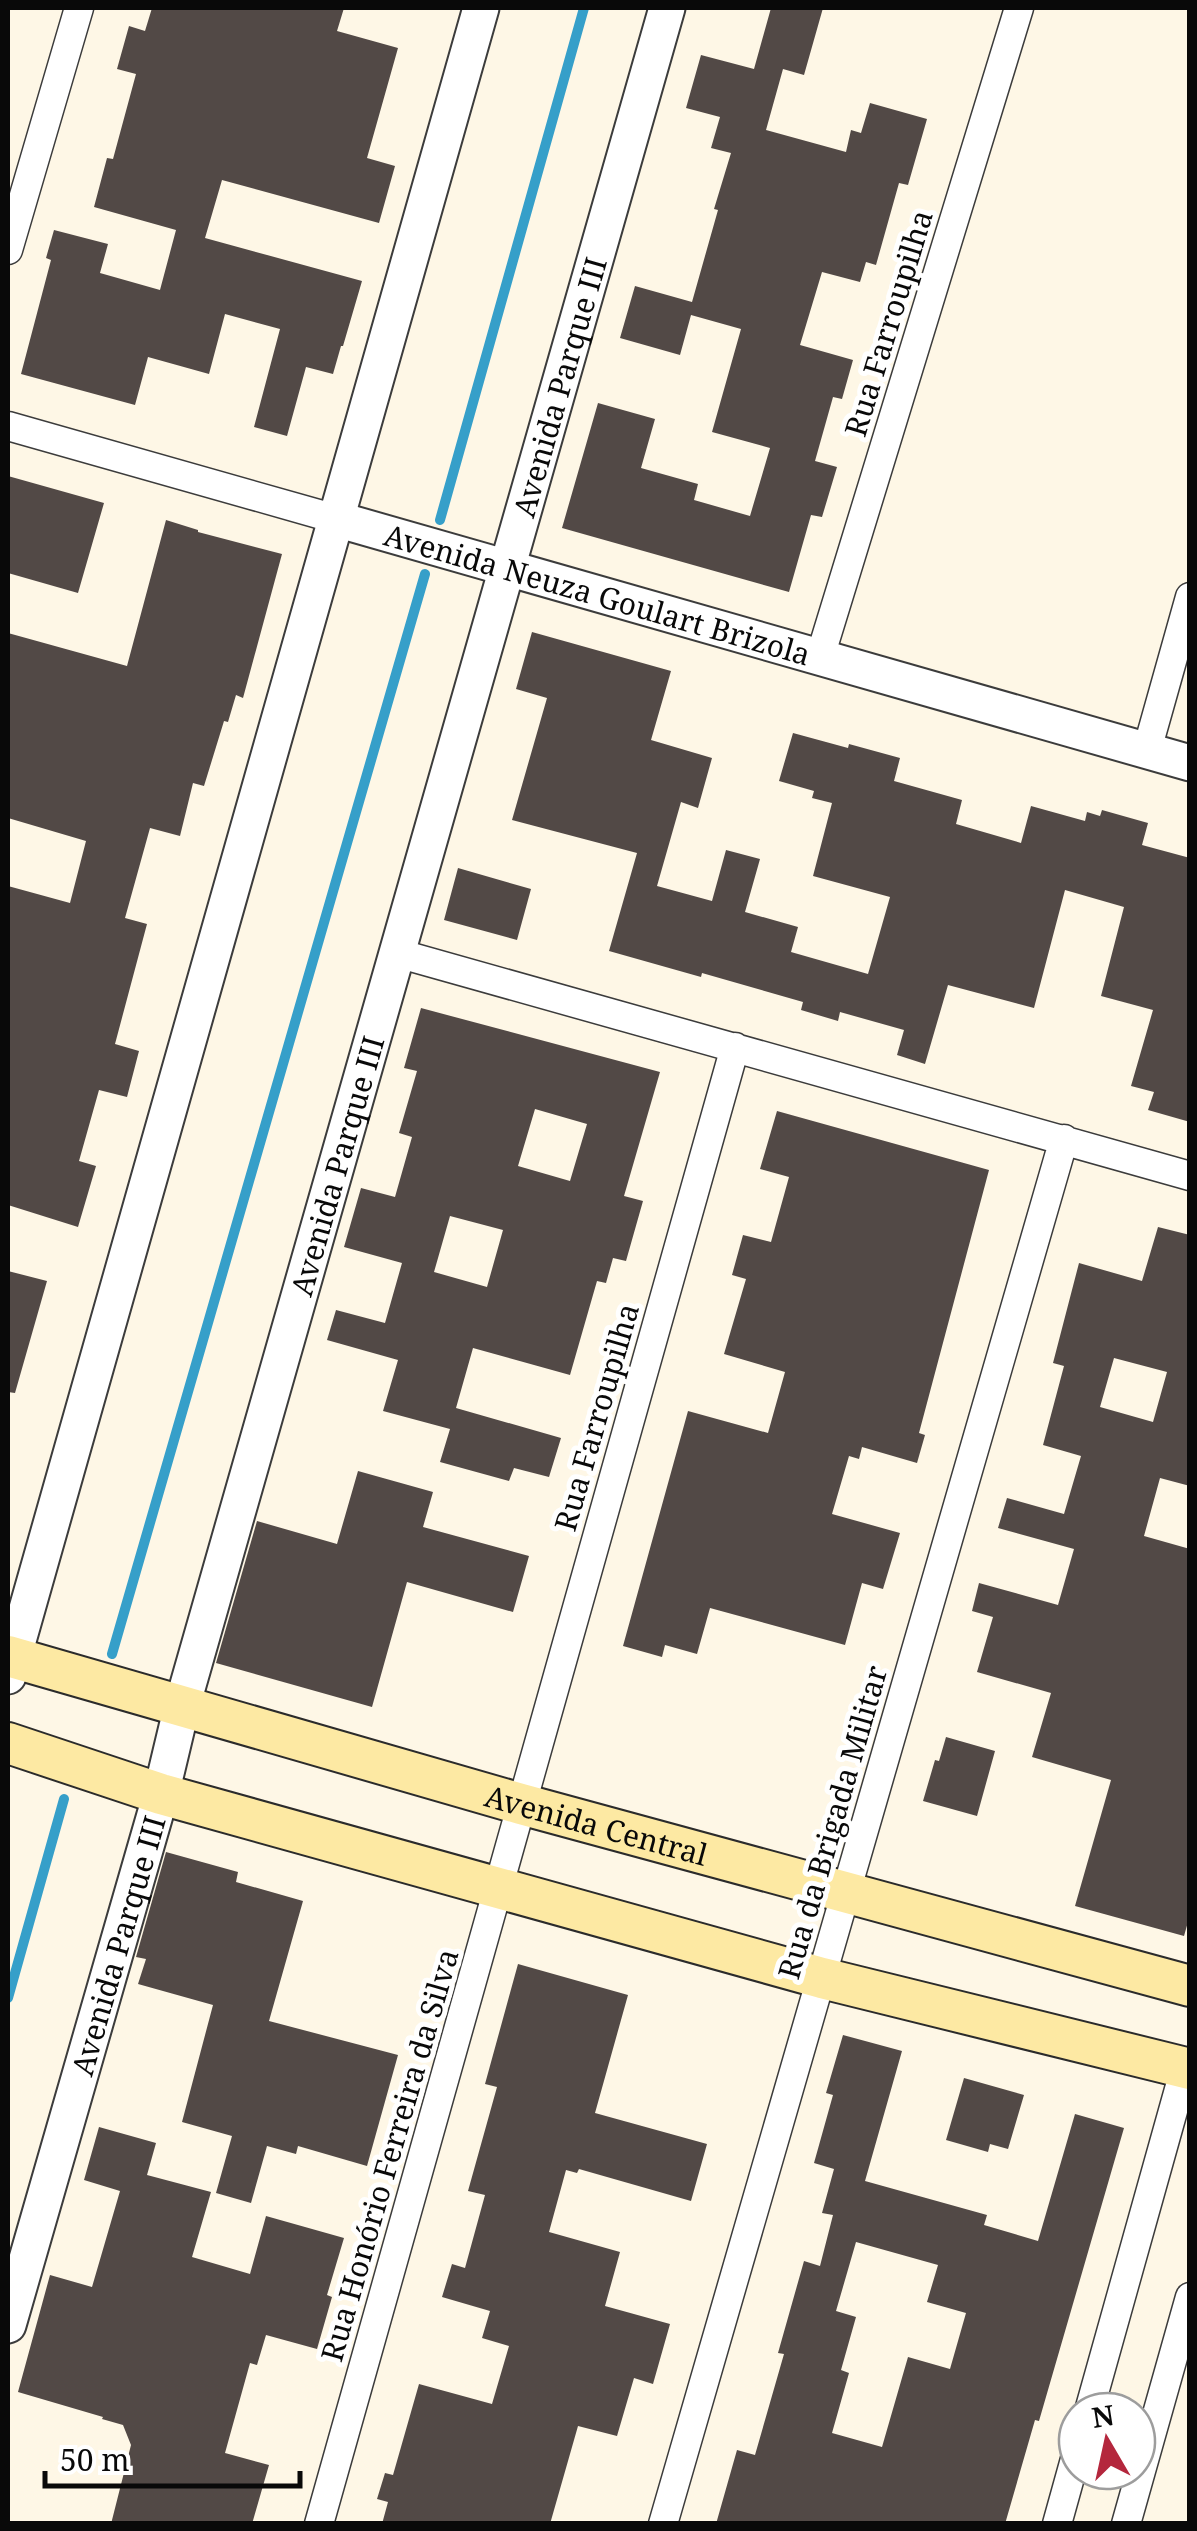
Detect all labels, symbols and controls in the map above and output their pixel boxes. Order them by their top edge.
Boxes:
street label: Rua Farroupilha [834,205,942,441]
street label: Avenida Parque III [502,252,615,522]
street label: Avenida Neuza Goulart Brizola [380,513,816,674]
street label: Avenida Parque III [280,1031,393,1300]
street label: Rua Farroupilha [544,1299,648,1535]
street label: Rua da Brigada Militar [768,1661,896,1983]
street label: Avenida Central [480,1774,712,1874]
street label: Avenida Parque III [61,1811,174,2080]
street label: Rua Honório Ferreira da Silva [310,1944,468,2366]
north arrow [1057,2391,1157,2491]
text: N [1089,2395,1117,2436]
scale bar [45,2426,300,2488]
text: 50 m [60,2439,130,2480]

